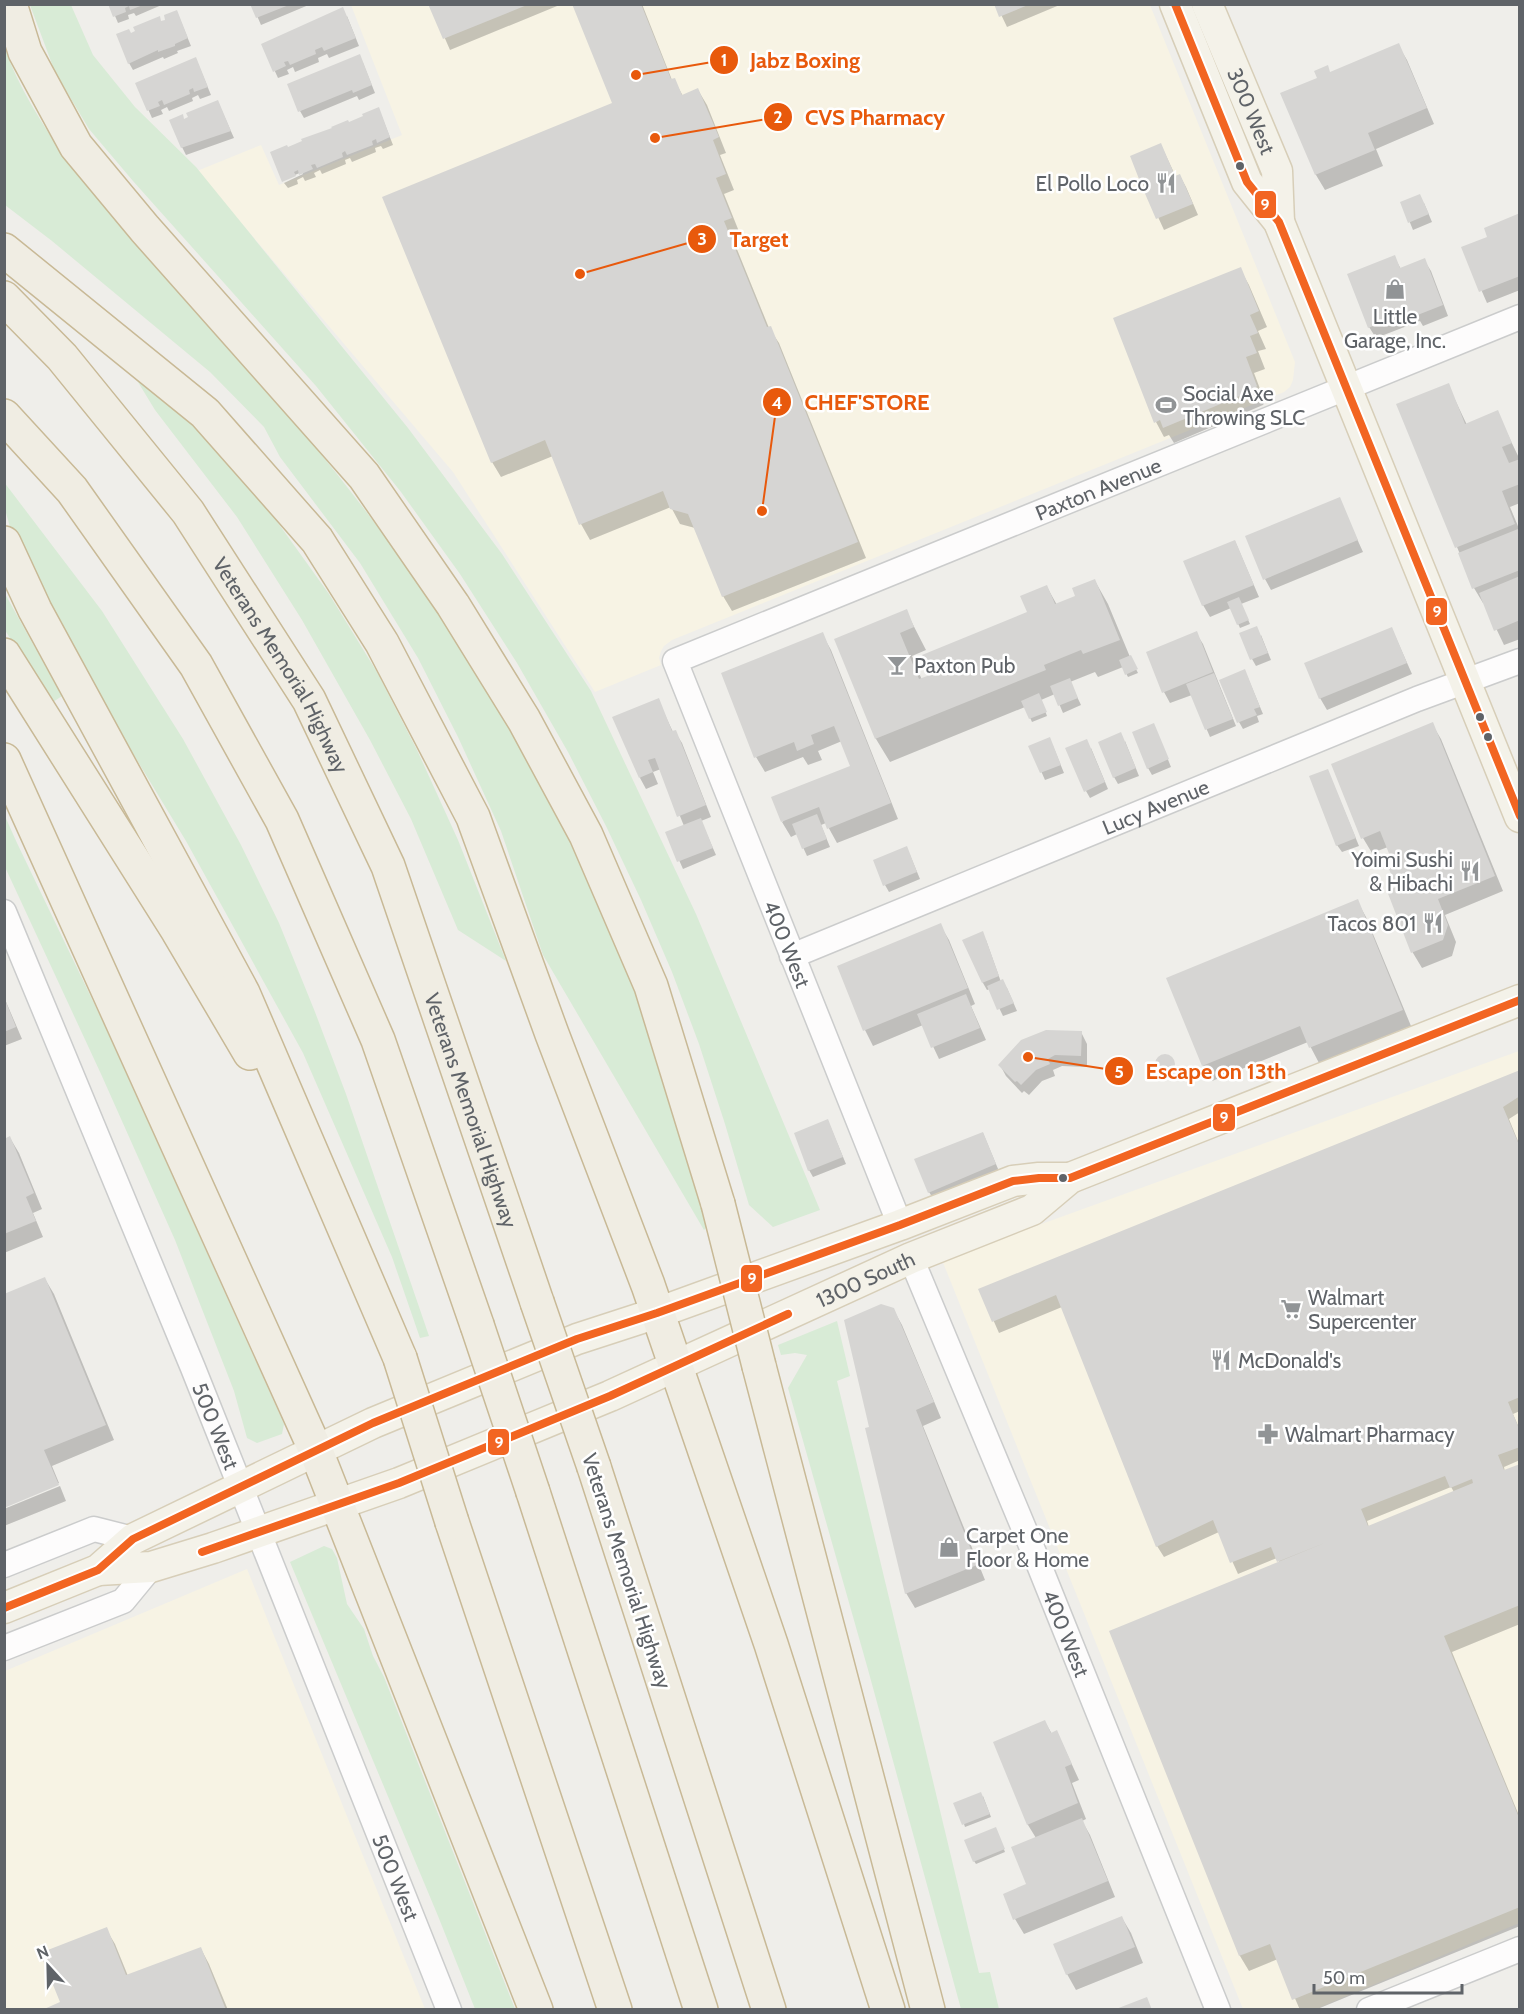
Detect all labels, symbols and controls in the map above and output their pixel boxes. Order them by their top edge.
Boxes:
callout: Jabz Boxing [709,40,872,80]
text: Jabz Boxing [749,47,860,74]
text: 1 [721,49,727,71]
street label: 300 West [1223,64,1281,158]
callout: CVS Pharmacy [763,97,957,137]
text: CVS Pharmacy [805,104,945,131]
text: 2 [773,106,783,128]
unlabelled marker [1234,160,1246,172]
place label: El Pollo Loco [1036,171,1149,196]
restaurant icon: El Pollo Loco [1154,171,1178,195]
line badge: 9 [1254,190,1277,219]
text: 9 [1261,195,1270,214]
callout: Target [687,219,800,259]
text: Target [730,226,789,253]
text: 3 [697,228,707,250]
shop icon: Little Garage, Inc. [1383,277,1407,301]
place label: Little Garage, Inc. [1344,304,1446,353]
place label: Social Axe Throwing SLC [1183,381,1305,430]
callout: CHEF'STORE [762,382,941,422]
text: CHEF'STORE [804,389,930,416]
text: 4 [771,392,783,414]
sports icon: Social Axe Throwing SLC [1154,393,1178,417]
street label: Paxton Avenue [1032,452,1165,526]
street label: Veterans Memorial Highway [208,553,354,777]
line badge: 9 [1425,597,1448,626]
text: 9 [1433,602,1442,621]
bar icon: Paxton Pub [885,653,909,677]
place label: Paxton Pub [914,653,1015,678]
unlabelled marker [1474,711,1486,723]
unlabelled marker [1482,731,1494,743]
street label: Lucy Avenue [1098,773,1213,840]
place label: Yoimi Sushi & Hibachi [1351,847,1453,896]
restaurant icon: Yoimi Sushi & Hibachi [1458,859,1482,883]
street label: 400 West [758,897,816,991]
place label: Tacos 801 [1327,911,1416,936]
restaurant icon: Tacos 801 [1421,911,1445,935]
street label: Veterans Memorial Highway [420,990,523,1231]
callout: Escape on 13th [1104,1051,1298,1091]
text: Escape on 13th [1146,1058,1286,1085]
text: 5 [1114,1061,1124,1083]
line badge: 9 [1212,1103,1236,1132]
text: 9 [1220,1108,1229,1127]
unlabelled marker [1057,1172,1069,1184]
street label: 1300 South [812,1246,918,1312]
line badge: 9 [740,1264,763,1293]
text: 9 [748,1269,757,1288]
place label: Walmart Supercenter [1308,1285,1416,1334]
supermarket icon: Walmart Supercenter [1279,1297,1303,1321]
restaurant icon: McDonald's [1209,1348,1233,1372]
place label: McDonald's [1238,1348,1342,1373]
street label: 500 West [188,1379,245,1473]
pharmacy icon: Walmart Pharmacy [1256,1422,1280,1446]
place label: Walmart Pharmacy [1285,1422,1455,1447]
line badge: 9 [487,1428,510,1456]
text: 9 [495,1433,504,1452]
street label: Veterans Memorial Highway [577,1450,677,1692]
place label: Carpet One Floor & Home [966,1523,1089,1572]
shop icon: Carpet One Floor & Home [937,1535,961,1559]
street label: 400 West [1038,1586,1095,1680]
street label: 500 West [368,1830,425,1924]
north arrow [18,1936,78,1996]
text: N [34,1942,51,1963]
scale bar [1314,1957,1462,1995]
text: 50 m [1323,1967,1365,1989]

